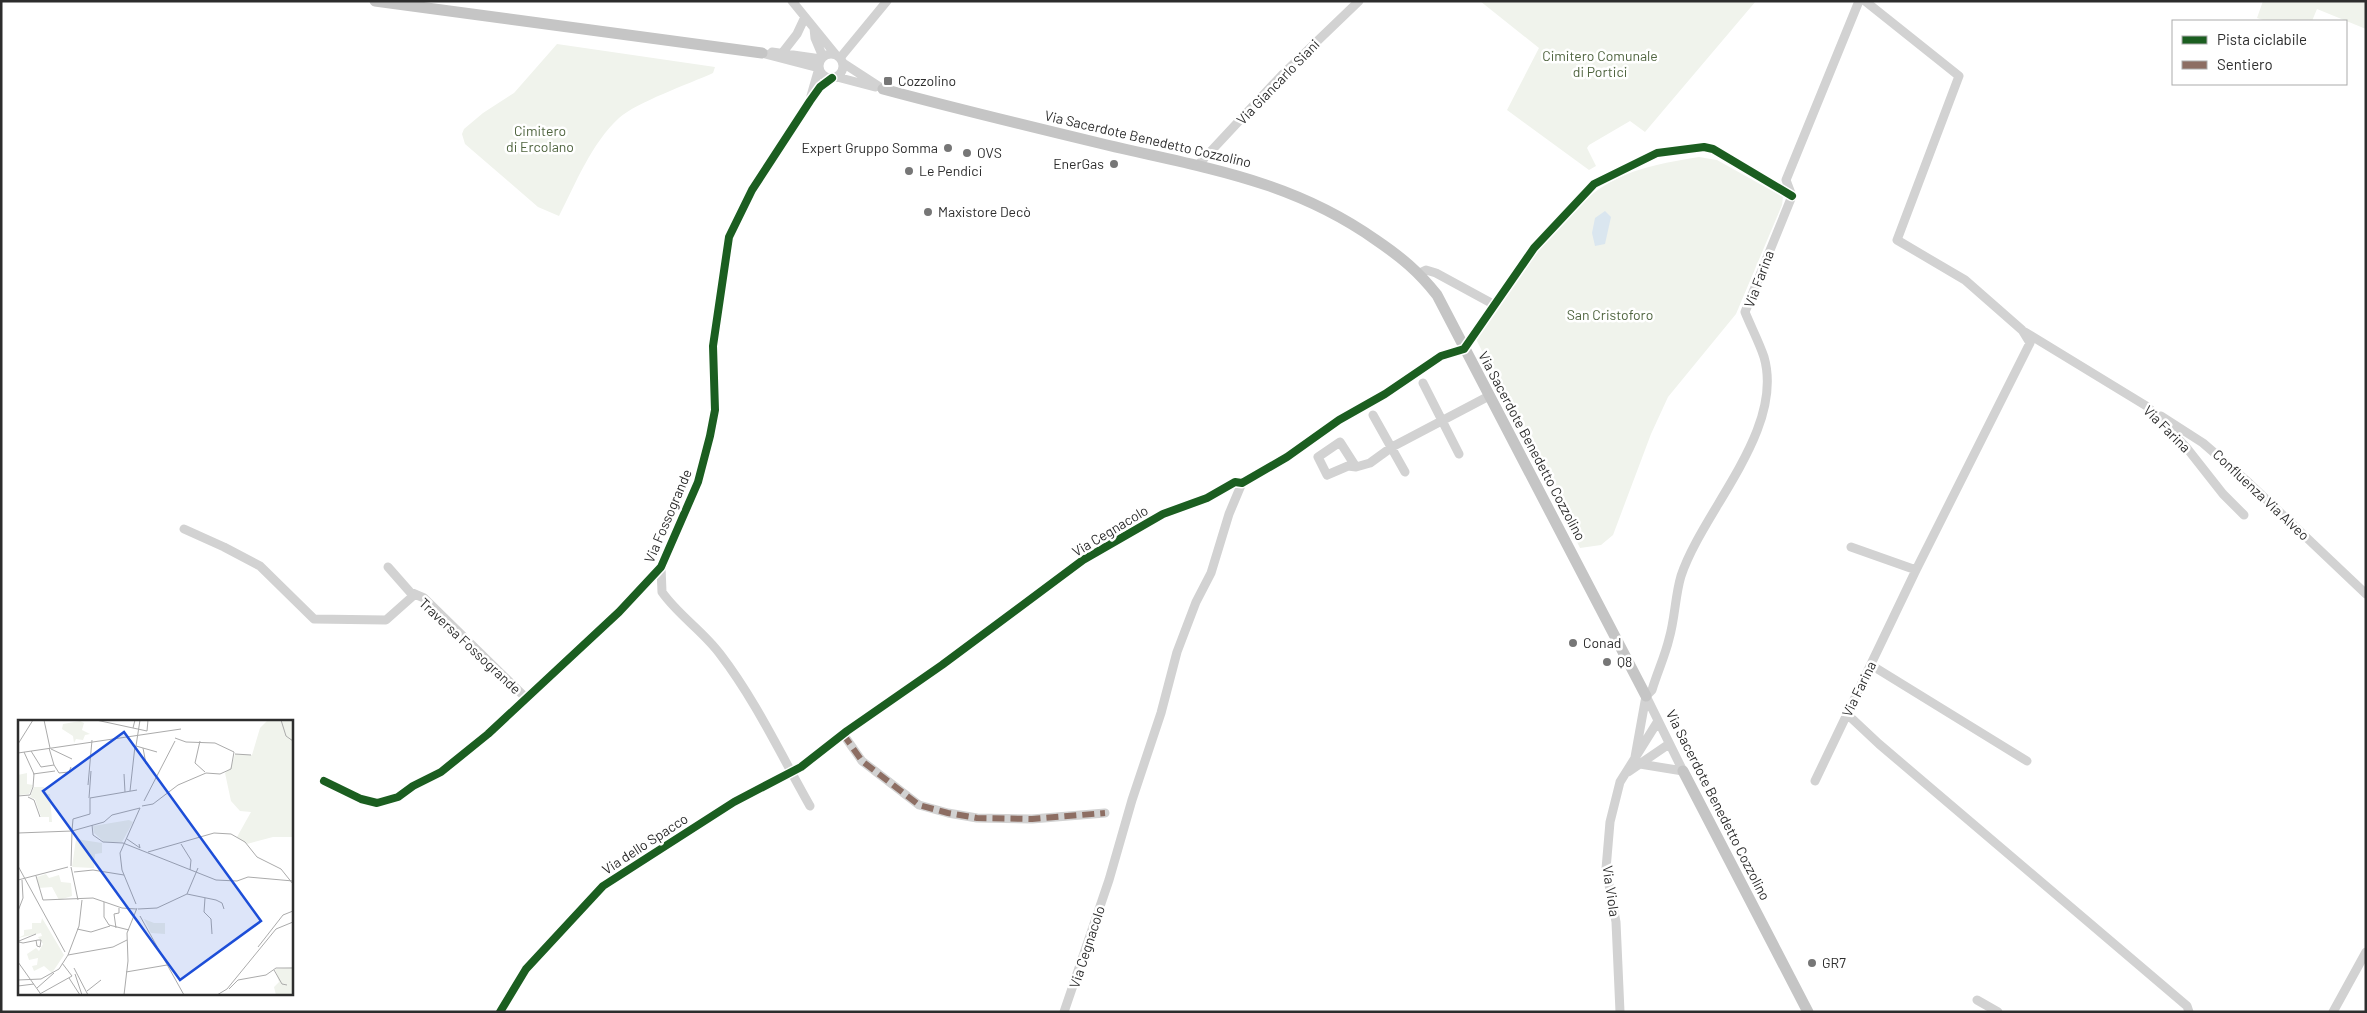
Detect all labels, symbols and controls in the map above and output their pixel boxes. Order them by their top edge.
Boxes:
legend [2172,20,2347,85]
text: Pista ciclabile [2217,30,2307,48]
street label: Via Giancarlo Siani [1233,36,1323,128]
park label: Cimitero Comunale di Portici [1542,47,1658,80]
text: Sentiero [2217,55,2273,73]
place label: Cozzolino [898,72,956,89]
marker: Cozzolino [882,75,894,87]
street label: Via Sacerdote Benedetto Cozzolino [1043,106,1253,171]
park label: Cimitero di Ercolano [506,122,574,155]
place label: Expert Gruppo Somma [801,139,938,156]
marker: Expert Gruppo Somma [942,142,954,154]
place label: OVS [977,144,1002,161]
marker: OVS [961,147,973,159]
place label: EnerGas [1053,155,1104,172]
marker: EnerGas [1108,158,1120,170]
place label: Le Pendici [919,162,982,179]
marker: Le Pendici [903,165,915,177]
place label: Maxistore Decò [938,203,1031,220]
marker: Maxistore Decò [922,206,934,218]
street label: Via Farina [1740,248,1777,310]
park label: San Cristoforo [1567,306,1653,323]
street label: Via Sacerdote Benedetto Cozzolino [1475,348,1590,543]
street label: Via Farina [2140,401,2195,456]
street label: Confluenza Via Alveo [2210,446,2313,544]
street label: Via Fossogrande [640,466,695,565]
street label: Via Cegnacolo [1069,501,1151,560]
street label: Traversa Fossogrande [416,594,525,697]
place label: Conad [1583,634,1621,651]
marker: Conad [1567,637,1579,649]
place label: Q8 [1617,653,1632,670]
marker: Q8 [1601,656,1613,668]
street label: Via Farina [1838,658,1879,719]
street label: Via Sacerdote Benedetto Cozzolino [1663,707,1774,903]
inset map [18,720,292,996]
street label: Via dello Spacco [599,810,691,878]
street label: Via Viola [1599,864,1624,918]
street label: Via Cegnacolo [1065,904,1108,990]
place label: GR7 [1822,954,1846,971]
marker: GR7 [1806,957,1818,969]

